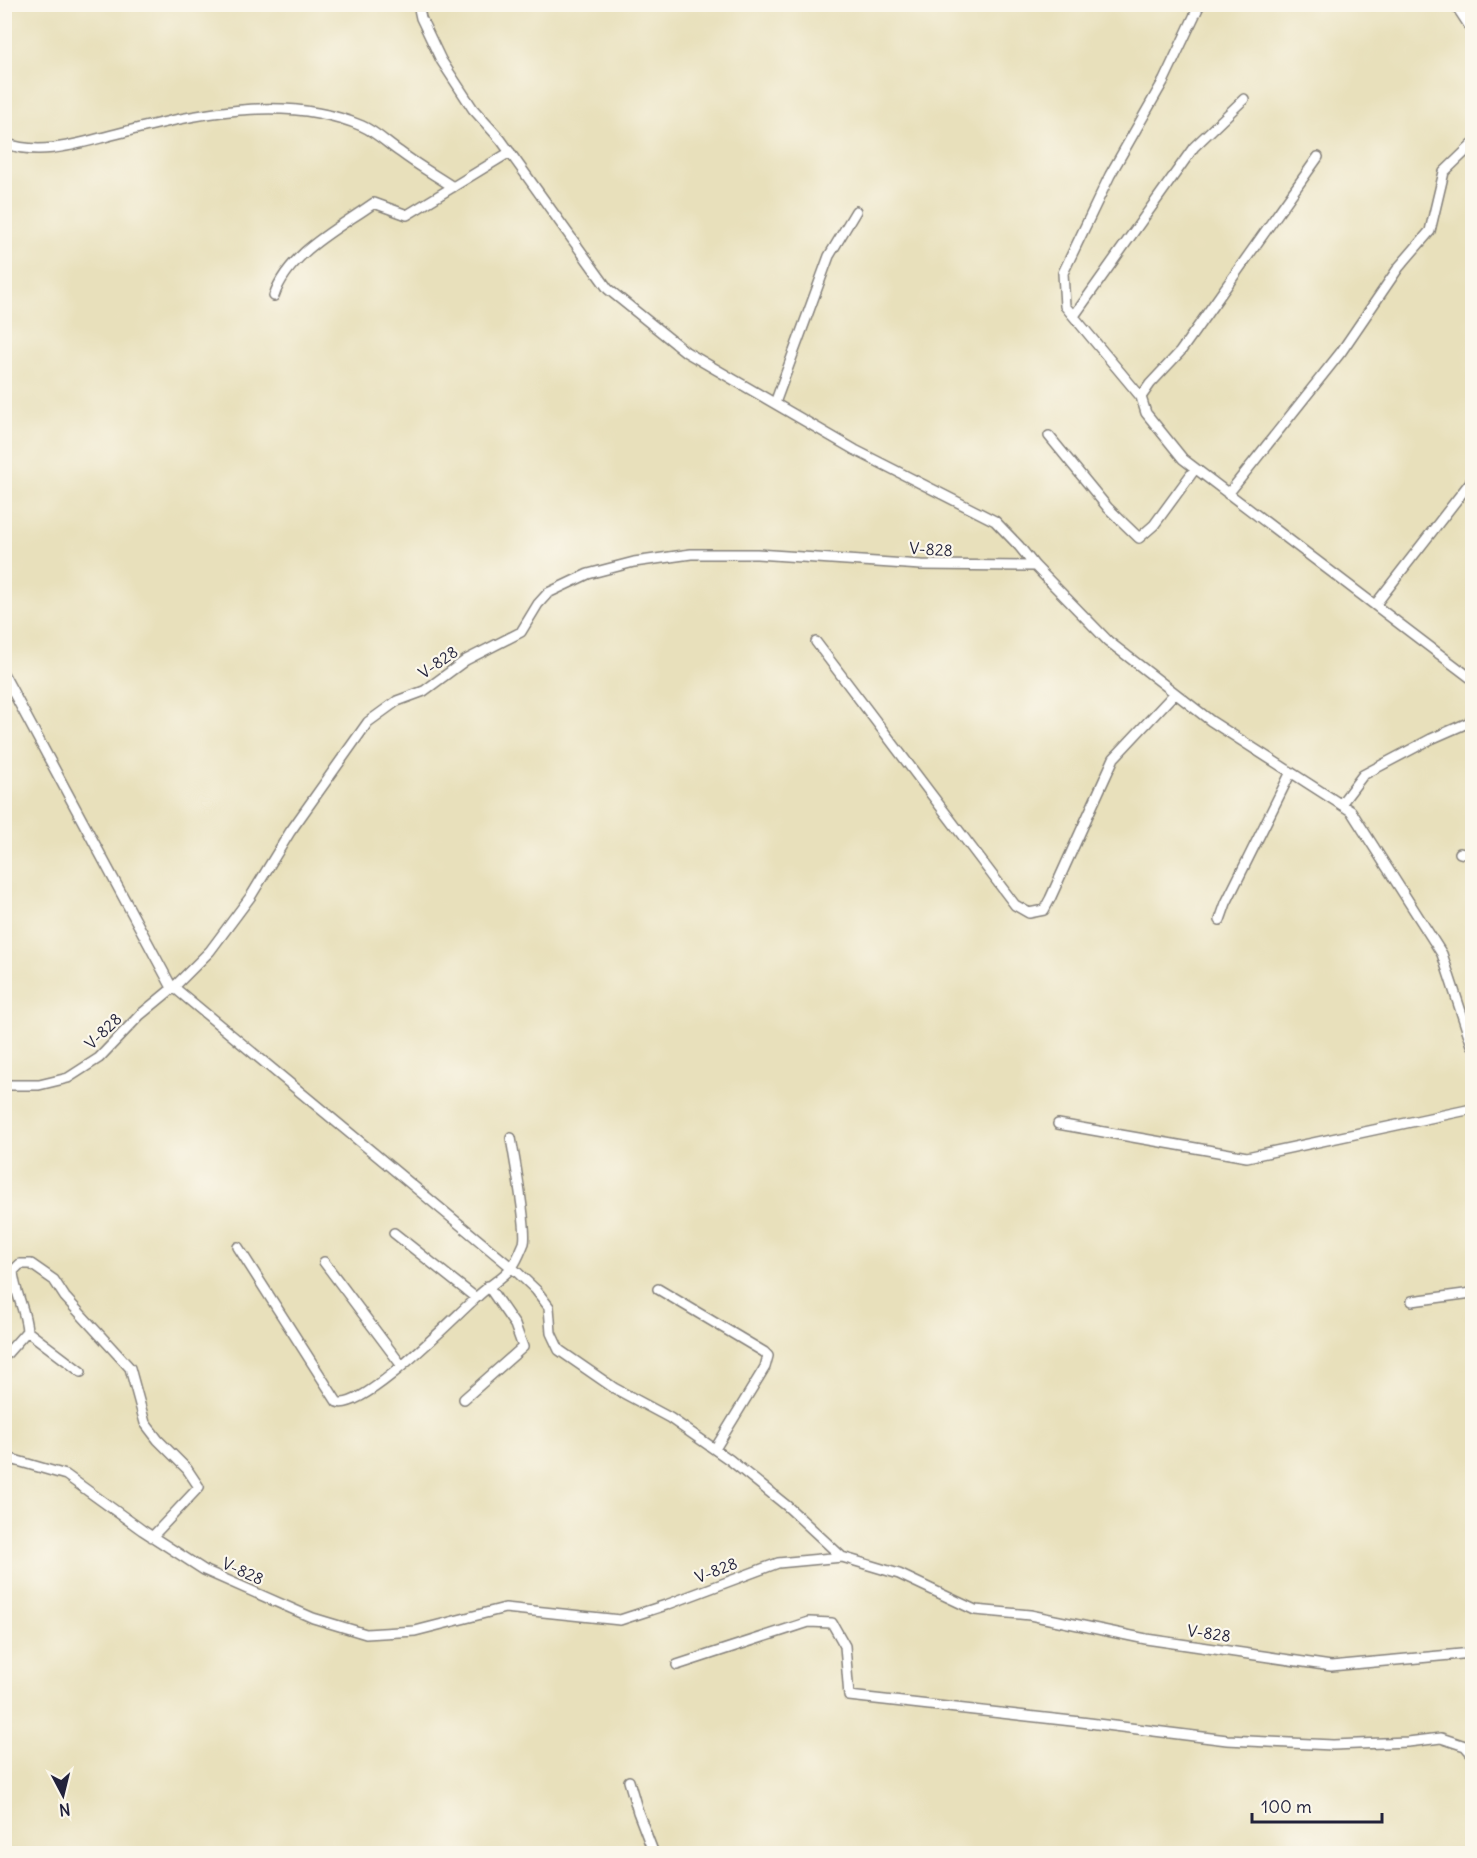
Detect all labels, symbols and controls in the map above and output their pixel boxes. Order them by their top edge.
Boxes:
street label: V-828 [909,538,953,560]
street label: V-828 [414,641,462,683]
street label: V-828 [80,1009,126,1053]
street label: V-828 [219,1553,267,1589]
street label: V-828 [692,1553,740,1587]
street label: V-828 [1186,1620,1232,1646]
north arrow [33,1765,93,1825]
scale bar [1252,1786,1382,1824]
text: 100 m [1261,1795,1312,1818]
text: N [58,1799,72,1820]

